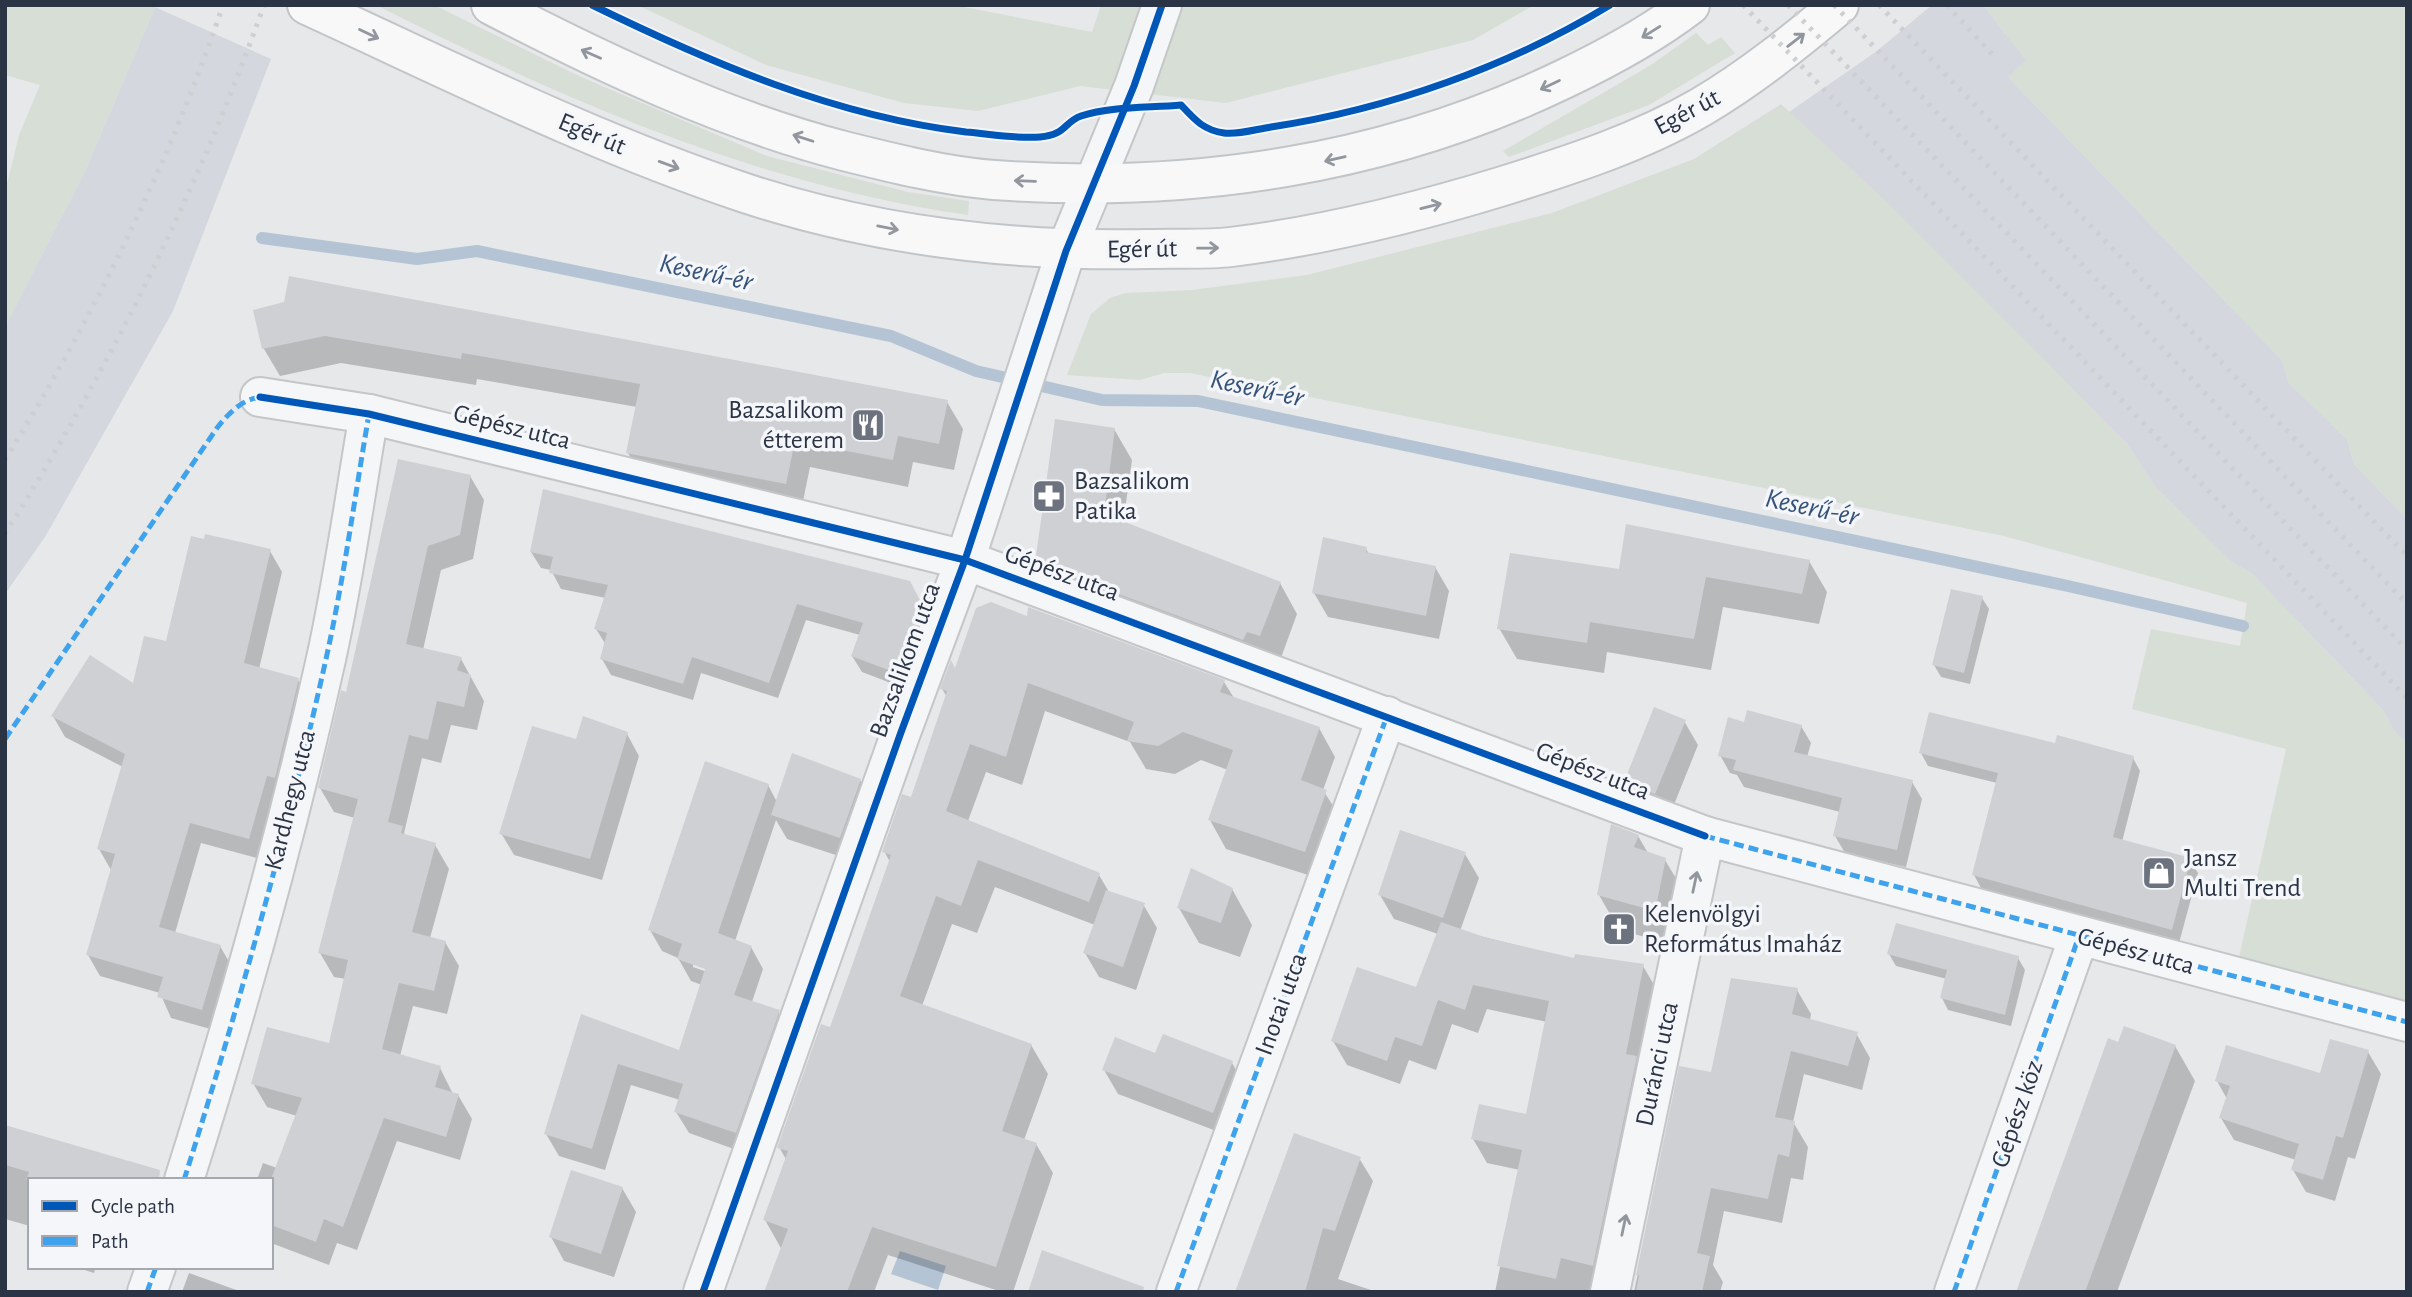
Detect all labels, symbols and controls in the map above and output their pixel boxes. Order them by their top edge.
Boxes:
one-way arrow [1642,25,1662,39]
one-way arrow [358,28,380,41]
one-way arrow [1786,33,1804,48]
one-way arrow [581,47,603,60]
one-way arrow [1540,79,1561,93]
street label: Egér út [1650,84,1724,140]
street label: Egér út [555,108,629,160]
one-way arrow [792,130,814,143]
one-way arrow [1324,153,1347,166]
one-way arrow [658,160,680,172]
one-way arrow [1014,175,1037,188]
one-way arrow [1419,199,1442,212]
one-way arrow [876,222,899,235]
street label: Egér út [1107,235,1177,263]
one-way arrow [1196,241,1219,254]
water label: Keserű-ér [657,249,756,297]
water label: Keserű-ér [1208,365,1307,413]
place label: Bazsalikom étterem [728,397,844,453]
street label: Gépész utca [451,400,573,454]
restaurant icon: Bazsalikom étterem [849,406,887,444]
place label: Bazsalikom Patika [1074,468,1190,524]
pharmacy icon: Bazsalikom Patika [1030,477,1068,515]
water label: Keserű-ér [1763,484,1862,532]
street label: Gépész utca [1001,540,1123,606]
street label: Bazsalikom utca [865,579,945,741]
street label: Kardhegy utca [260,727,320,873]
street label: Gépész utca [1532,737,1654,805]
place label: Jansz Multi Trend [2184,845,2301,901]
shop icon: Jansz Multi Trend [2140,854,2178,892]
one-way arrow [1688,871,1702,894]
place label: Kelenvölgyi Református Imaház [1644,901,1842,957]
church icon: Kelenvölgyi Református Imaház [1600,910,1638,948]
street label: Gépész utca [2075,923,2197,979]
street label: Inotai utca [1251,949,1311,1059]
street label: Duránci utca [1631,999,1683,1129]
street label: Gépész köz [1987,1057,2047,1171]
legend [28,1178,273,1269]
text: Cycle path [91,1196,175,1217]
one-way arrow [1617,1214,1631,1237]
text: Path [91,1231,129,1252]

